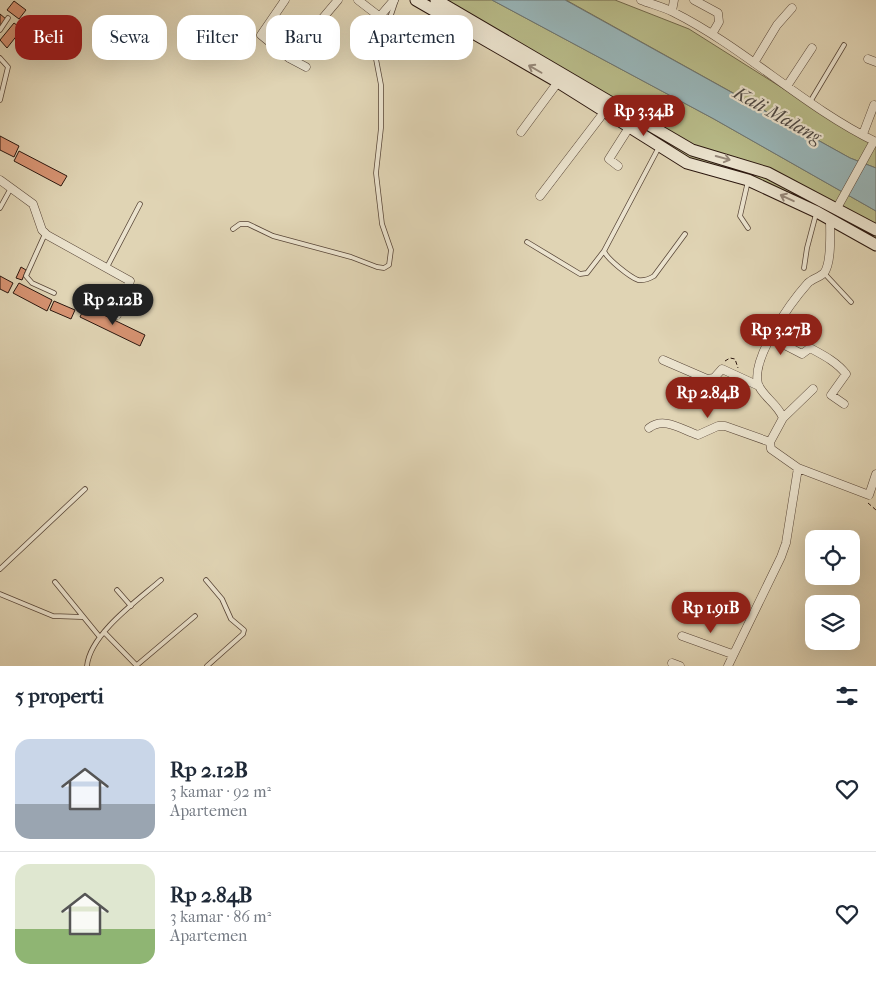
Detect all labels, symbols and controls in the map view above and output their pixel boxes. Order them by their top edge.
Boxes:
chip: Beli [15,15,82,60]
chip: Sewa [92,15,167,60]
chip: Filter [177,15,256,60]
chip: Baru [266,15,340,60]
chip: Apartemen [350,15,473,60]
one-way arrow [528,63,542,73]
water label: Kali Malang [728,81,826,148]
pin: Rp 3.34B [592,94,696,137]
text: Rp 3.34B [614,101,674,120]
one-way arrow [714,154,730,164]
one-way arrow [779,193,794,203]
pin: Rp 2.12B [61,284,165,326]
text: Rp 2.12B [83,290,143,309]
pin: Rp 3.27B [729,314,833,356]
text: Rp 3.27B [751,320,811,339]
pin: Rp 2.84B [656,376,760,419]
text: Rp 2.84B [677,383,739,402]
map controls [805,530,860,650]
button: locate [805,530,860,585]
pin: Rp 1.91B [659,592,763,634]
button: layers [805,595,860,650]
text: Rp 1.91B [683,598,739,617]
icon: filters [833,682,861,710]
text: 5 properti [15,684,104,708]
text: Rp 2.12B [170,758,248,782]
icon: home [55,759,115,819]
icon: heart [833,775,861,803]
text: 3 kamar · 92 m² [170,782,271,801]
text: Apartemen [170,801,247,820]
text: Rp 2.84B [170,883,252,907]
icon: home [55,884,115,944]
icon: heart [833,900,861,928]
text: 3 kamar · 86 m² [170,907,271,926]
text: Apartemen [170,926,247,945]

